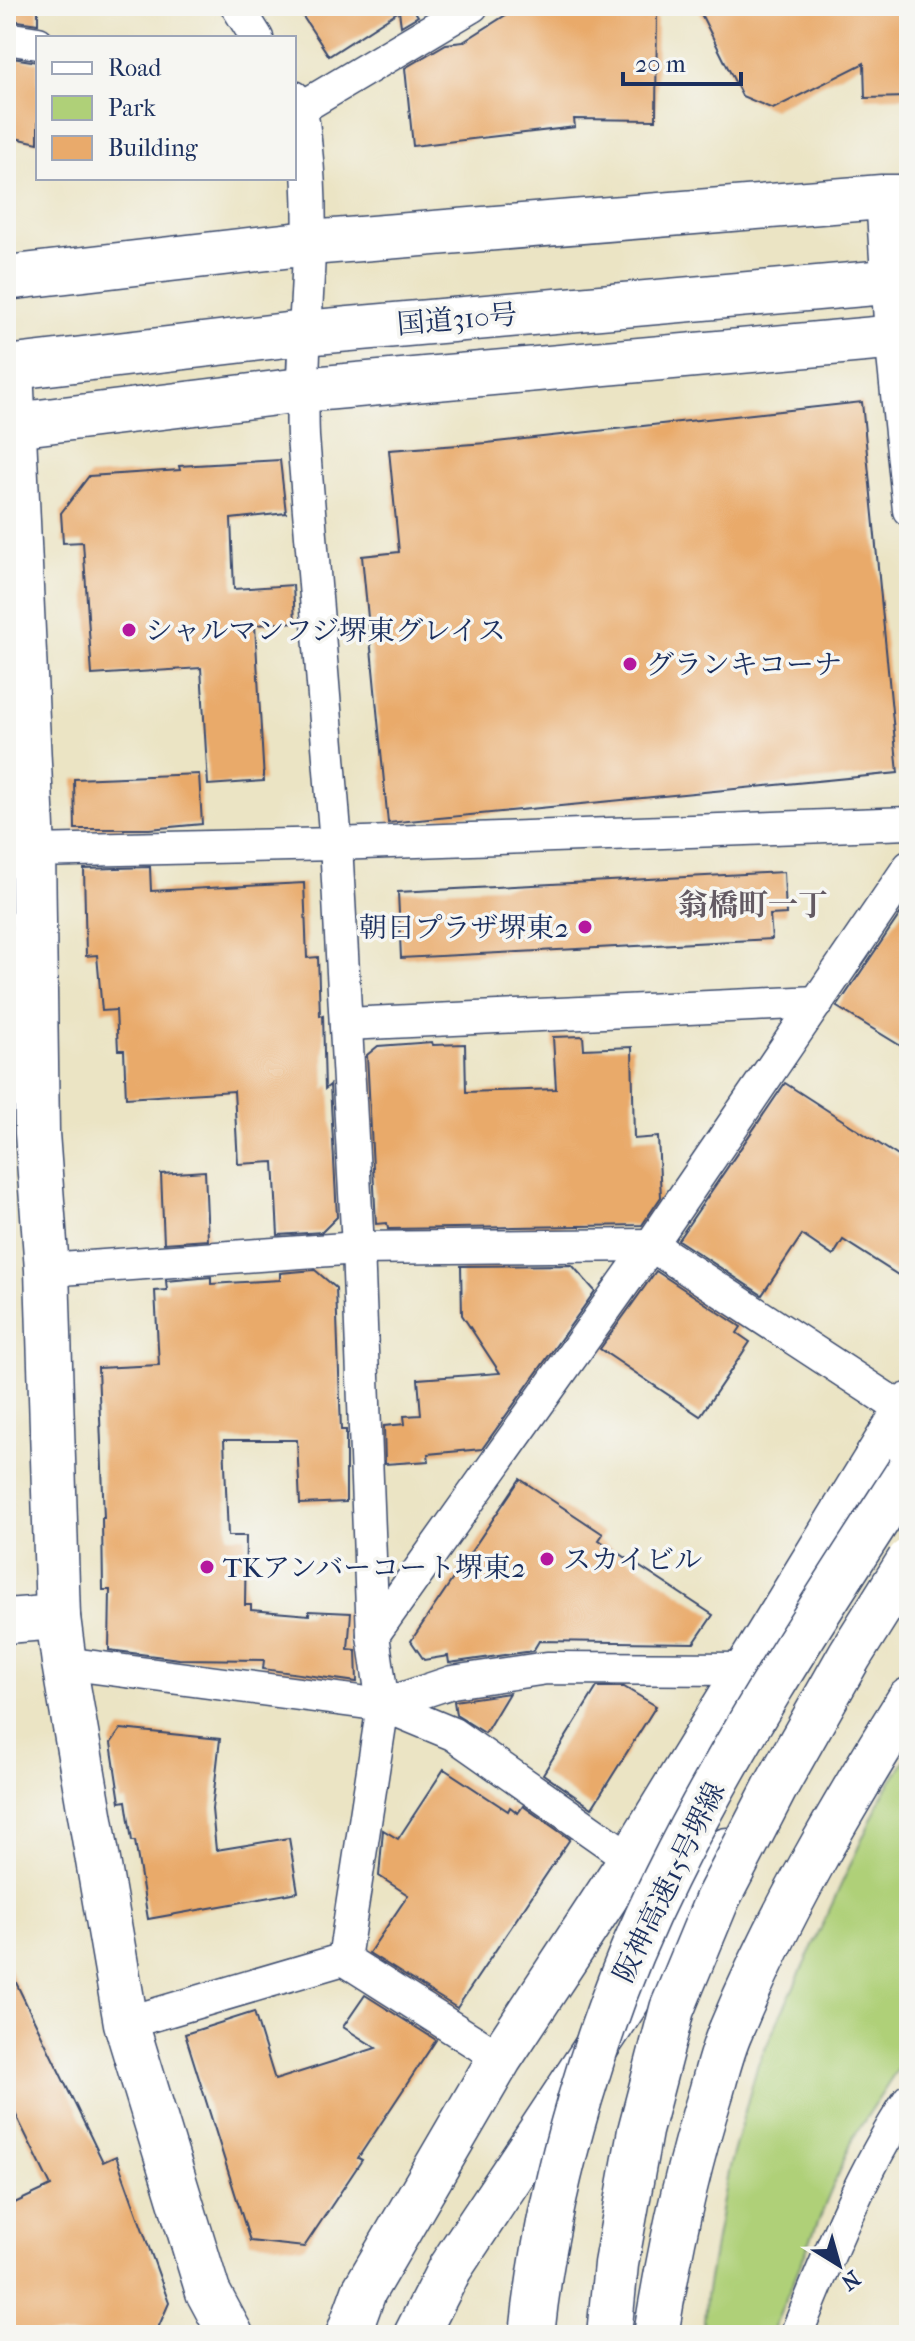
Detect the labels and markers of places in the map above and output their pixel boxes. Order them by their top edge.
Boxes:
place label: シャルマンフジ堺東グレイス [145,614,506,647]
marker: シャルマンフジ堺東グレイス [120,621,138,639]
place label: グランキコーナ [646,648,842,681]
marker: グランキコーナ [621,655,639,673]
place label: 朝日プラザ堺東2 [359,911,569,944]
marker: 朝日プラザ堺東2 [576,918,594,936]
place label: スカイビル [563,1543,702,1576]
marker: スカイビル [538,1550,556,1568]
place label: TKアンバーコート堺東2 [223,1551,526,1584]
marker: TKアンバーコート堺東2 [198,1558,216,1576]

